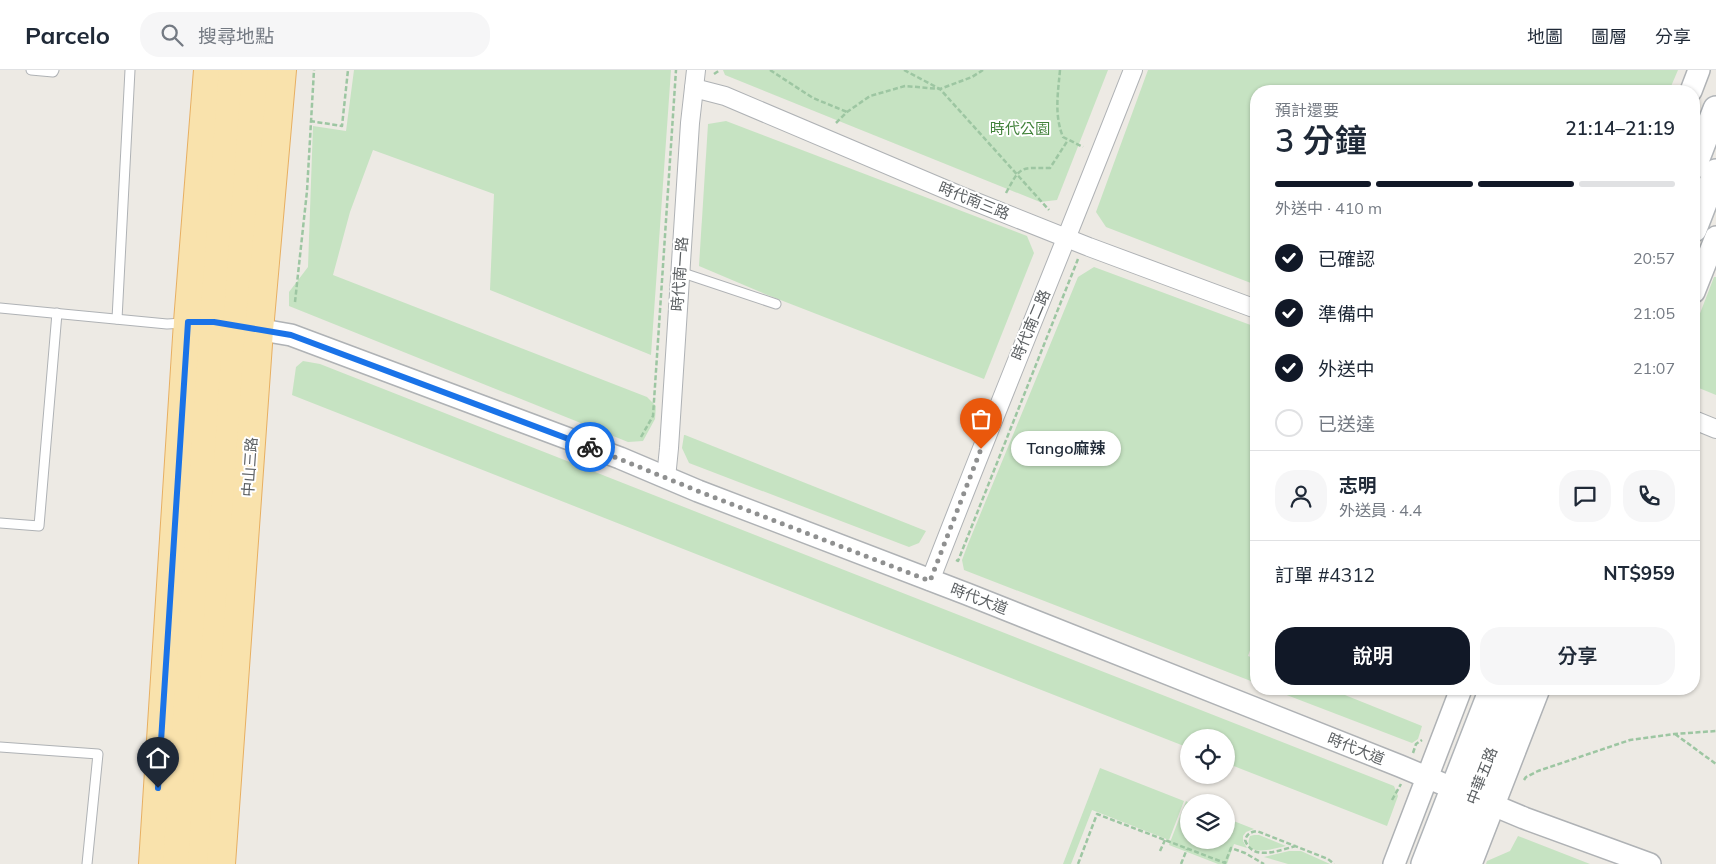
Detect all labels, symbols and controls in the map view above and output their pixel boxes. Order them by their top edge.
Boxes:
search box [140,12,490,57]
text: Parcelo [25,20,110,50]
icon: search [158,21,186,49]
text: 搜尋地點 [198,24,274,48]
text: 地圖 [1527,25,1563,48]
text: 圖層 [1591,25,1627,48]
text: 分享 [1655,25,1691,48]
text: 預計還要 [1275,100,1339,120]
text: 21:14–21:19 [1565,116,1675,140]
park label: 時代公園 [990,119,1050,138]
text: 3 分鐘 [1275,120,1367,160]
street label: 時代南三路 [936,178,1013,223]
text: 外送中 · 410 m [1275,198,1382,218]
street label: 時代南一路 [667,236,692,312]
icon: check [1275,244,1303,272]
text: 已確認 [1318,247,1375,271]
text: 20:57 [1633,248,1675,268]
street label: 時代南二路 [1007,287,1054,363]
icon: check [1275,299,1303,327]
text: 準備中 [1318,302,1375,326]
text: 21:05 [1633,303,1675,323]
icon: check [1275,354,1303,382]
text: 外送中 [1318,357,1375,381]
text: 21:07 [1633,358,1675,378]
pin [960,398,1002,449]
icon: bag [967,405,995,433]
text: 已送達 [1318,412,1375,436]
courier [565,422,615,472]
callout: Tango麻辣 [1011,432,1121,466]
icon: bike [576,433,604,461]
street label: 中山三路 [238,436,261,498]
text: Tango麻辣 [1027,438,1105,458]
button: person [1275,470,1327,522]
button: chat [1559,470,1611,522]
button: phone [1623,470,1675,522]
text: 志明 [1339,473,1377,497]
text: 外送員 · 4.4 [1339,500,1422,520]
text: NT$959 [1603,561,1675,585]
text: 訂單 #4312 [1275,563,1375,587]
street label: 時代大道 [948,579,1011,618]
button: 說明 [1275,627,1470,685]
button: 分享 [1480,627,1675,685]
street label: 時代大道 [1325,728,1388,769]
map controls [1180,729,1235,849]
button: locate [1180,729,1235,784]
pin [137,737,179,788]
icon: home [144,744,172,772]
street label: 中華五路 [1462,744,1501,807]
button: layers [1180,794,1235,849]

